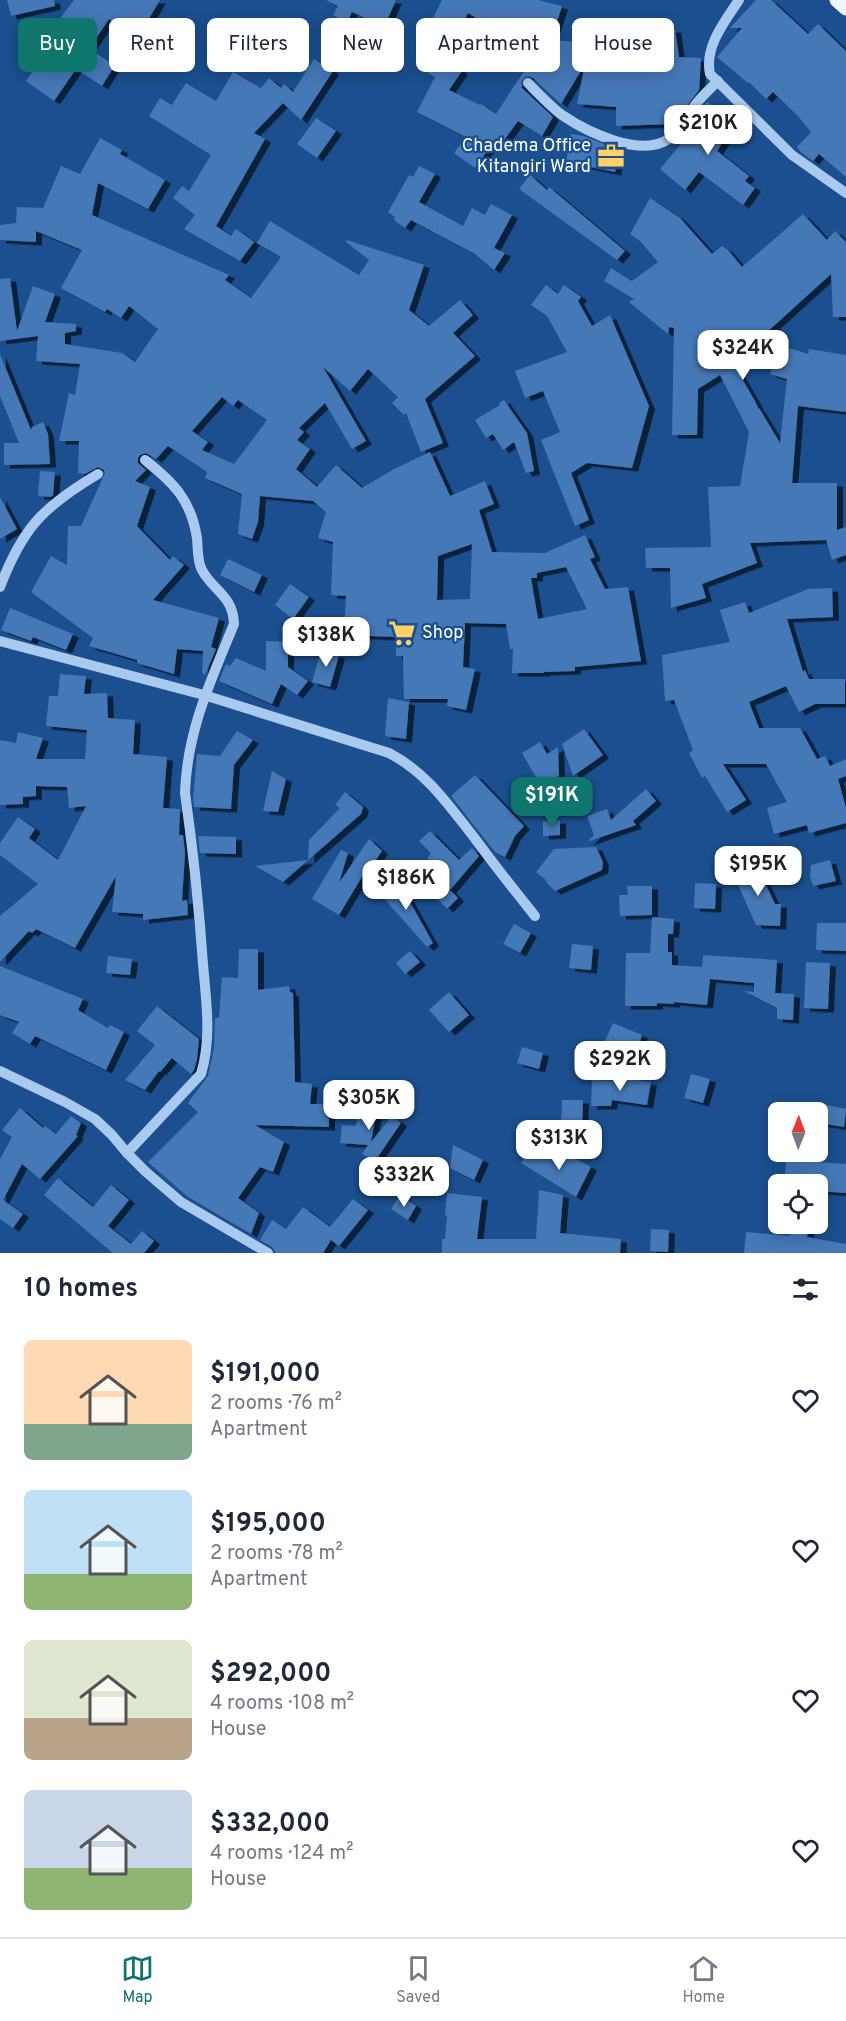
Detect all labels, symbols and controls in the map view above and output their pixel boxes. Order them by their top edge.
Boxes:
chip: Buy [18,18,97,72]
chip: Rent [109,18,195,72]
chip: Filters [207,18,309,72]
chip: New [321,18,404,72]
chip: Apartment [416,18,560,72]
chip: House [572,18,674,72]
pin: $210K [666,105,750,156]
text: $210K [678,111,738,137]
place label: Chadema Office Kitangiri Ward [462,135,591,179]
office icon: Chadema Office Kitangiri Ward [596,141,626,171]
pin: $324K [701,330,785,381]
text: $324K [712,336,774,362]
pin: $138K [284,617,368,668]
supermarket icon: Shop [387,618,417,648]
place label: Shop [422,622,463,645]
text: $138K [297,623,355,649]
pin: $191K [510,777,594,828]
text: $191K [525,783,579,809]
pin: $195K [716,846,800,897]
text: $195K [729,852,787,878]
pin: $186K [364,860,448,911]
text: $186K [376,866,436,892]
pin: $292K [578,1041,662,1092]
text: $292K [589,1047,651,1073]
pin: $305K [327,1080,411,1131]
text: $305K [337,1086,401,1112]
north arrow [768,1102,828,1162]
map controls [768,1102,828,1234]
pin: $313K [517,1120,601,1171]
text: $313K [530,1126,588,1152]
pin: $332K [362,1157,446,1208]
text: $332K [373,1163,435,1189]
button: locate [768,1174,828,1234]
text: 10 homes [24,1273,138,1306]
icon: filters [789,1273,822,1306]
text: $191,000 [210,1358,321,1391]
icon: home [72,1364,144,1436]
icon: heart [789,1384,822,1417]
text: 2 rooms · 76 m² [210,1391,342,1417]
text: Apartment [210,1417,308,1443]
text: $195,000 [210,1508,326,1541]
icon: home [72,1514,144,1586]
icon: heart [789,1534,822,1567]
text: 2 rooms · 78 m² [210,1541,343,1567]
text: Apartment [210,1567,308,1593]
text: $292,000 [210,1658,331,1691]
icon: home [72,1664,144,1736]
icon: heart [789,1684,822,1717]
text: 4 rooms · 108 m² [210,1691,354,1717]
text: House [210,1717,266,1743]
text: $332,000 [210,1808,330,1841]
icon: home [72,1814,144,1886]
icon: heart [789,1834,822,1867]
text: 4 rooms · 124 m² [210,1841,353,1867]
text: House [210,1867,266,1893]
tab: Map [121,1952,154,2008]
tab: Saved [396,1952,440,2008]
tab: Home [682,1952,725,2008]

